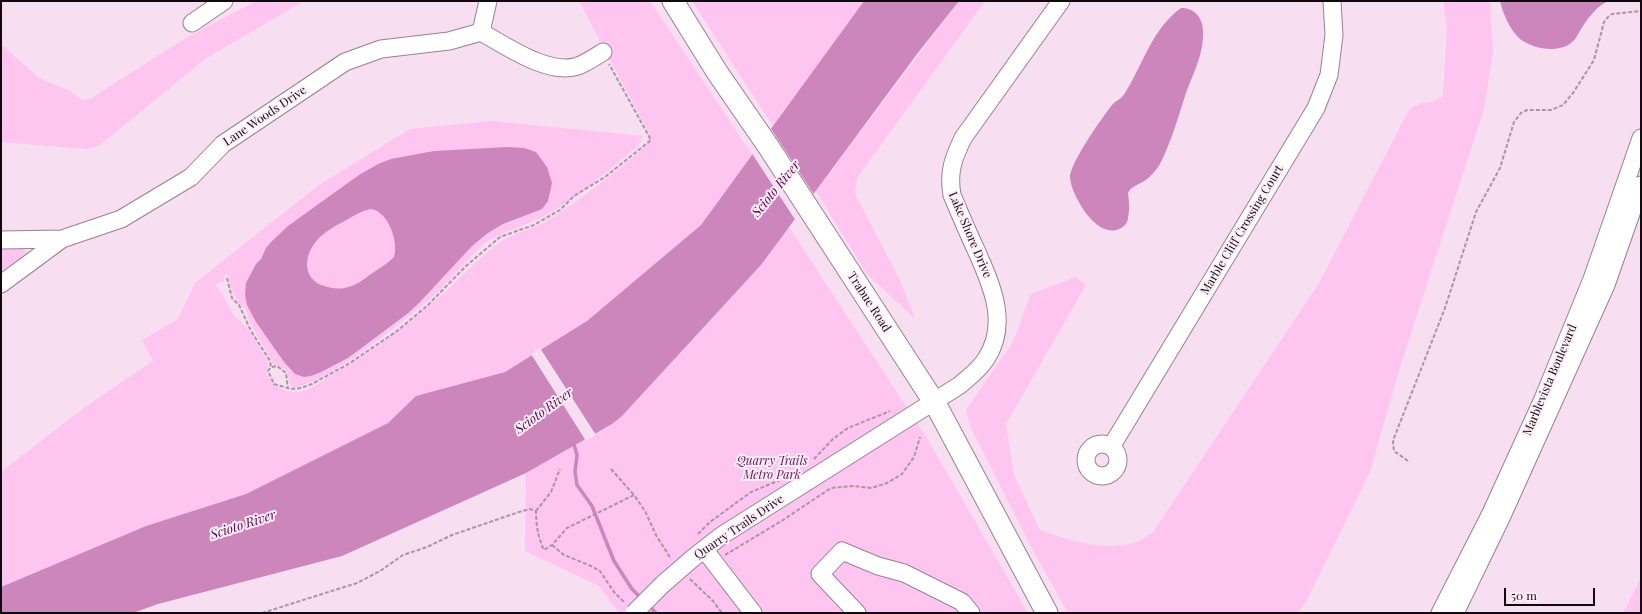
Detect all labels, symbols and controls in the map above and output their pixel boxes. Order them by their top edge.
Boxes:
street label: Lane Woods Drive [221,83,309,149]
water label: Scioto River [749,158,803,220]
street label: Marble Cliff Crossing Court [1198,163,1286,297]
street label: Lake Shore Drive [945,190,995,280]
street label: Trabue Road [844,269,894,335]
street label: Marblevista Boulevard [1520,322,1580,438]
water label: Scioto River [512,385,576,437]
park label: Quarry Trails Metro Park [736,454,808,482]
street label: Quarry Trails Drive [691,492,787,562]
water label: Scioto River [208,507,278,543]
scale bar [1506,580,1597,606]
text: 50 m [1511,587,1537,603]

